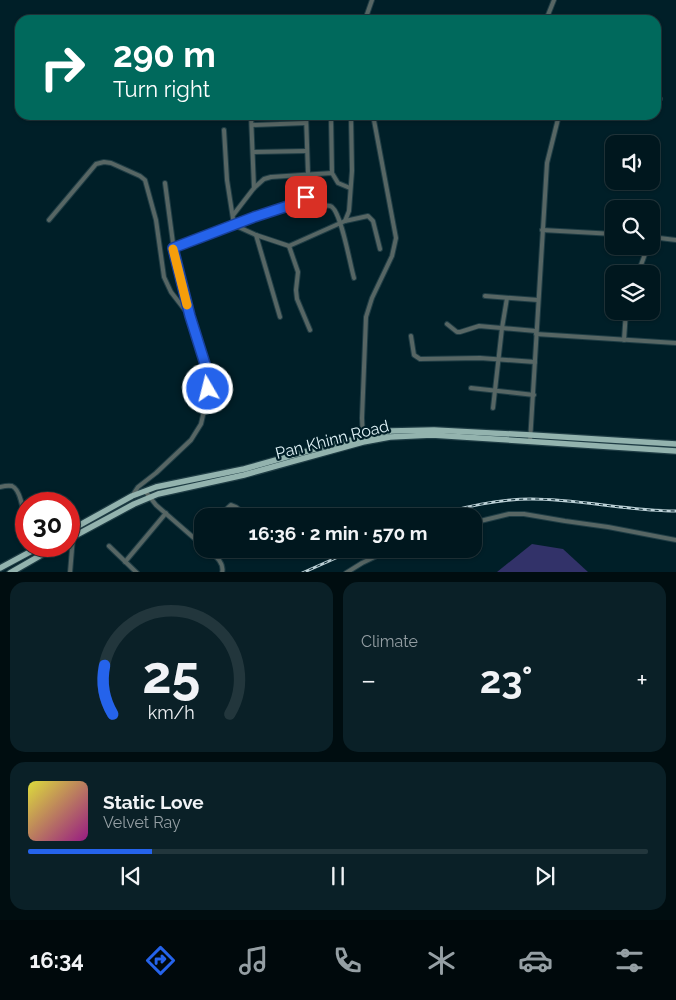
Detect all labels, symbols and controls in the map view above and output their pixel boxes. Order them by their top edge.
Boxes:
text: 290 m [113,34,216,75]
icon: right [30,35,95,100]
text: Turn right [113,76,210,102]
map controls [605,135,660,320]
button: sound [605,135,660,190]
pin [285,176,327,218]
icon: arrive [292,183,320,211]
button: search [605,200,660,255]
button: layers [605,265,660,320]
position arrow [181,362,233,414]
street label: Pan Khinn Road [273,416,391,463]
speed limit sign: 30 [15,492,80,557]
text: 16:36 · 2 min · 570 m [249,522,427,544]
text: Climate [361,632,418,651]
text: 25 [142,644,201,705]
text: 23° [480,657,533,702]
text: − [361,664,376,697]
text: + [636,664,648,697]
text: km/h [148,702,195,723]
text: Static Love [103,791,204,813]
text: Velvet Ray [103,813,181,832]
icon: previous [117,862,145,890]
icon: pause [324,862,352,890]
icon: next [531,862,559,890]
icon: directions [143,943,178,978]
icon: music [236,943,271,978]
icon: phone [330,943,365,978]
icon: climate [424,943,459,978]
icon: car [518,943,553,978]
icon: filters [612,943,647,978]
text: 16:34 [29,947,84,973]

